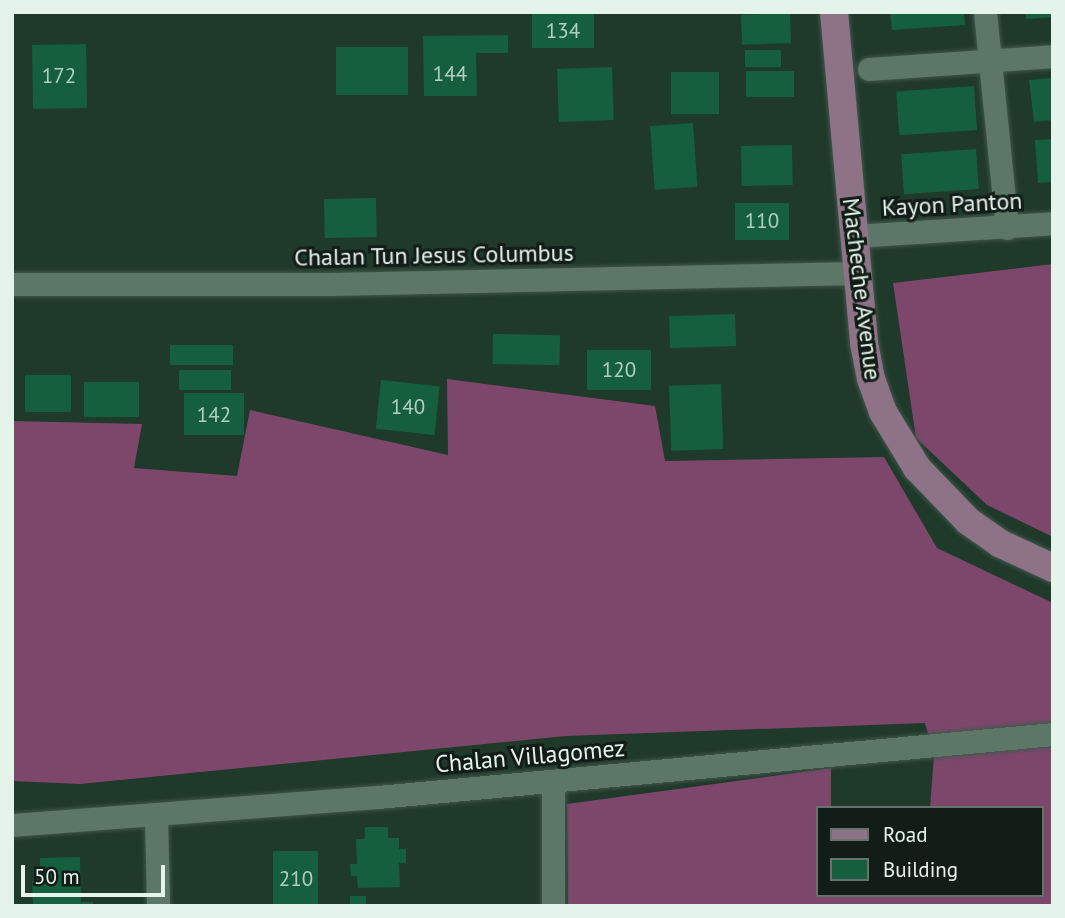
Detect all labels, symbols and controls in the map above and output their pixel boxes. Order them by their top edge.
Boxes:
house number: 134 [546,18,580,44]
house number: 144 [433,61,467,87]
house number: 172 [42,63,76,89]
street label: Kayon Panton [881,186,1023,222]
street label: Macheche Avenue [836,196,888,382]
house number: 110 [745,208,779,234]
street label: Chalan Tun Jesus Columbus [294,238,574,272]
house number: 120 [602,357,636,383]
house number: 140 [391,394,425,420]
house number: 142 [197,402,231,428]
street label: Chalan Villagomez [434,733,626,779]
legend [816,806,1044,897]
text: Road [883,821,927,848]
scale bar [24,852,168,896]
text: Building [883,856,958,883]
text: 50 m [34,863,80,890]
house number: 210 [279,866,313,892]

